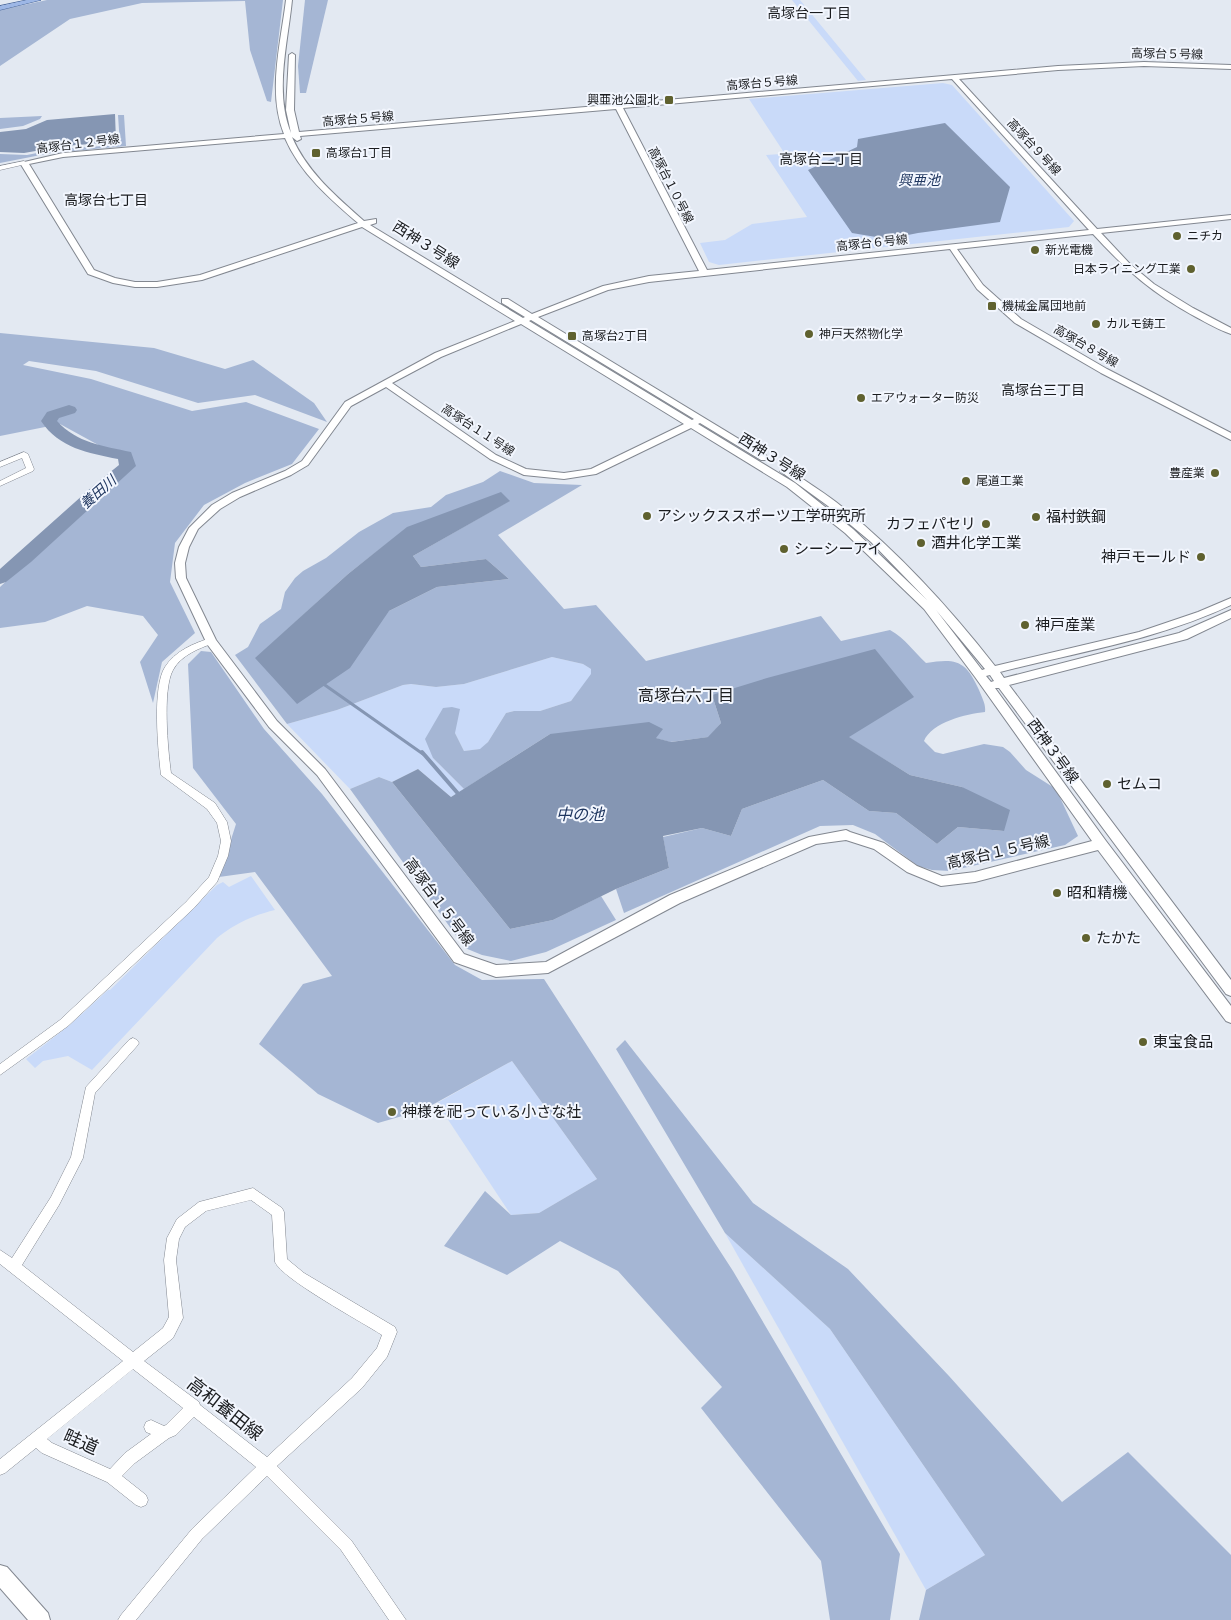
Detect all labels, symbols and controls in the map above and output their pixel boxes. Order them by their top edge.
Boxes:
district label: 高塚台一丁目 [767,4,851,24]
street label: 高塚台５号線 [1131,45,1203,64]
street label: 高塚台５号線 [725,72,799,95]
place label: 興亜池公園北 [587,92,659,109]
marker: 興亜池公園北 [663,94,675,106]
street label: 高塚台５号線 [321,108,395,131]
street label: 高塚台９号線 [1003,115,1064,179]
street label: 高塚台１２号線 [35,131,121,158]
street label: 高塚台１０号線 [644,144,697,227]
place label: 高塚台1丁目 [326,145,392,162]
marker: 高塚台1丁目 [310,147,322,159]
district label: 高塚台二丁目 [779,150,863,170]
water label: 興亜池 [898,171,942,191]
district label: 高塚台七丁目 [64,191,148,211]
street label: 西神３号線 [388,217,463,274]
place label: ニチカ [1187,228,1223,245]
marker: ニチカ [1171,230,1183,242]
street label: 高塚台６号線 [835,231,909,256]
place label: 新光電機 [1045,242,1093,259]
marker: 新光電機 [1029,244,1041,256]
place label: 日本ライニング工業 [1073,261,1181,278]
marker: 日本ライニング工業 [1185,263,1197,275]
place label: 機械金属団地前 [1002,298,1086,315]
marker: 機械金属団地前 [986,300,998,312]
place label: カルモ鋳工 [1106,316,1166,333]
marker: カルモ鋳工 [1090,318,1102,330]
street label: 高塚台８号線 [1050,321,1121,372]
place label: 神戸天然物化学 [819,326,903,343]
place label: 高塚台2丁目 [582,328,648,345]
marker: 神戸天然物化学 [803,328,815,340]
marker: 高塚台2丁目 [566,330,578,342]
district label: 高塚台三丁目 [1001,381,1085,401]
place label: エアウォーター防災 [871,390,979,407]
marker: エアウォーター防災 [855,392,867,404]
street label: 高塚台１１号線 [438,400,518,460]
street label: 西神３号線 [734,429,809,486]
place label: 豊産業 [1169,465,1205,482]
marker: 豊産業 [1209,467,1221,479]
water label: 養田川 [76,470,123,514]
place label: 尾道工業 [976,473,1024,490]
marker: 尾道工業 [960,475,972,487]
place label: アシックススポーツ工学研究所 [657,506,866,527]
place label: 福村鉄鋼 [1046,507,1106,528]
marker: アシックススポーツ工学研究所 [641,510,653,522]
marker: 福村鉄鋼 [1030,511,1042,523]
place label: カフェパセリ [886,514,976,535]
marker: カフェパセリ [980,518,992,530]
place label: 酒井化学工業 [931,533,1021,554]
marker: 酒井化学工業 [915,537,927,549]
place label: シーシーアイ [794,539,882,560]
marker: シーシーアイ [778,543,790,555]
place label: 神戸モールド [1101,547,1191,568]
marker: 神戸モールド [1195,551,1207,563]
place label: 神戸産業 [1035,615,1095,636]
marker: 神戸産業 [1019,619,1031,631]
district label: 高塚台六丁目 [638,685,734,707]
street label: 西神３号線 [1022,715,1083,788]
place label: セムコ [1117,774,1162,795]
marker: セムコ [1101,778,1113,790]
water label: 中の池 [556,804,606,826]
street label: 高塚台１５号線 [945,830,1052,875]
street label: 高塚台１５号線 [399,854,479,951]
place label: 昭和精機 [1067,883,1127,904]
marker: 昭和精機 [1051,887,1063,899]
place label: たかた [1096,928,1141,949]
marker: たかた [1080,932,1092,944]
place label: 東宝食品 [1153,1032,1213,1053]
marker: 東宝食品 [1137,1036,1149,1048]
place label: 神様を祀っている小さな社 [402,1102,581,1123]
marker: 神様を祀っている小さな社 [386,1106,398,1118]
street label: 高和養田線 [182,1372,268,1447]
street label: 畦道 [59,1424,102,1461]

